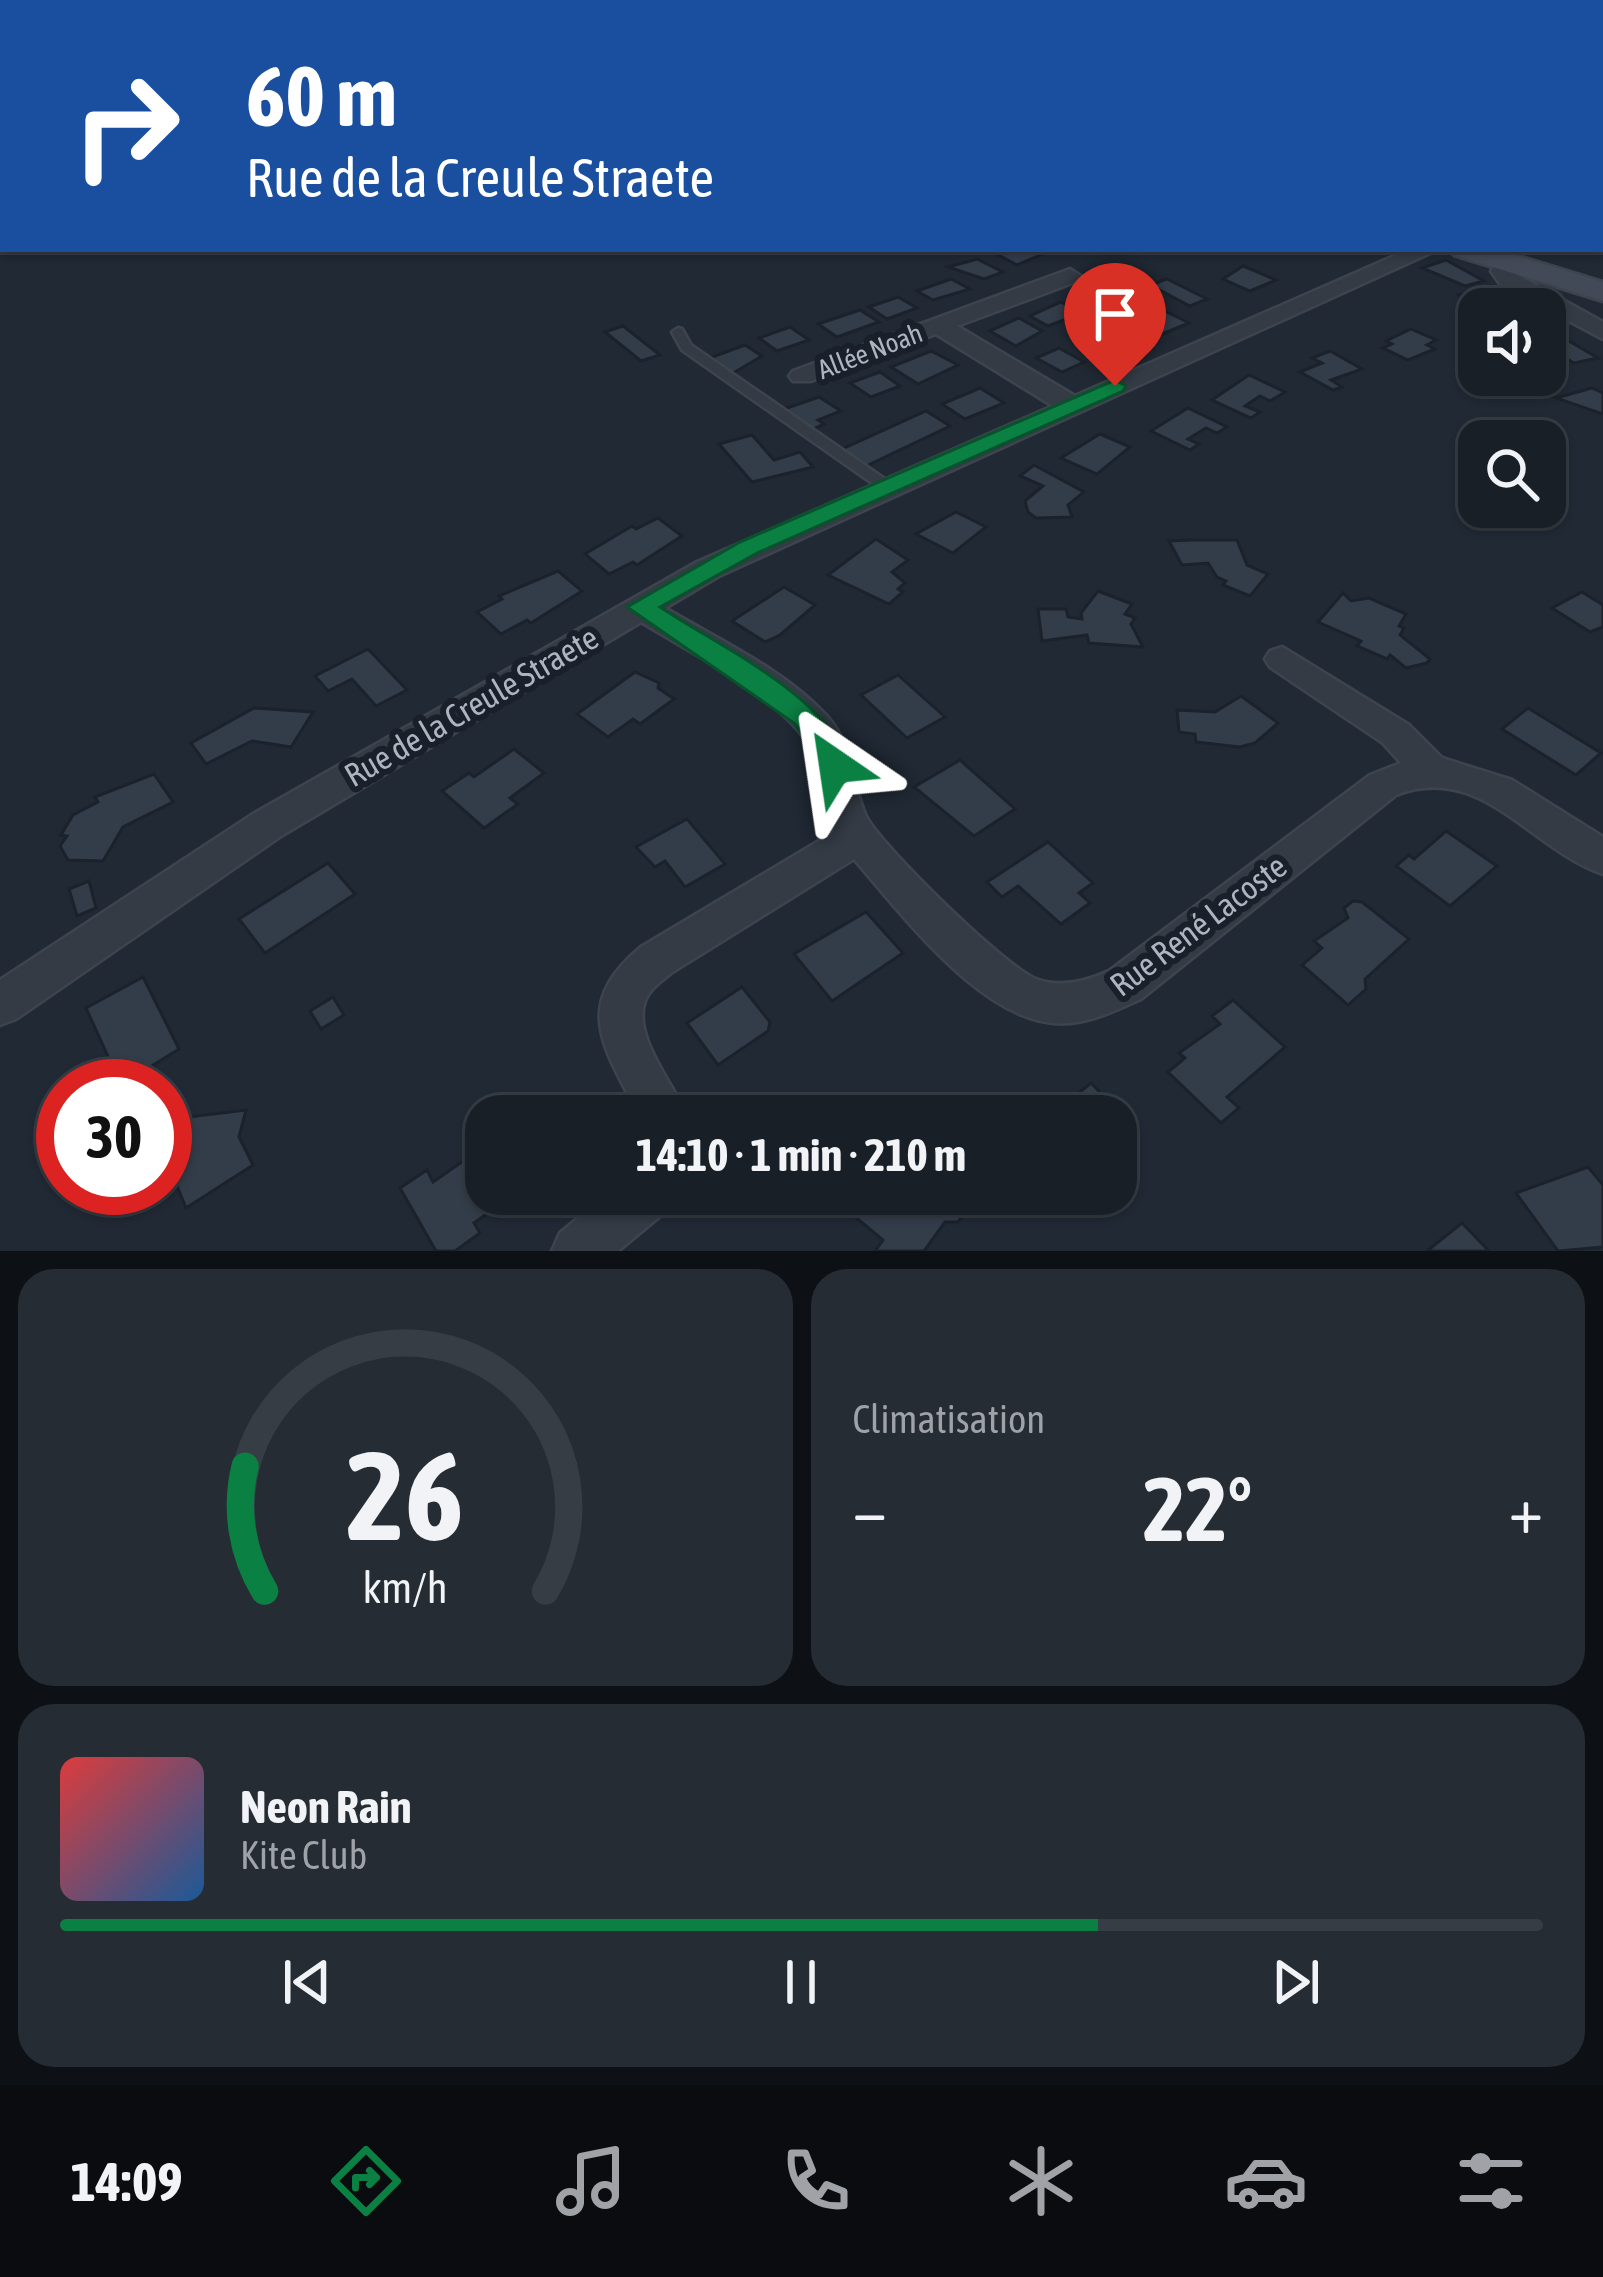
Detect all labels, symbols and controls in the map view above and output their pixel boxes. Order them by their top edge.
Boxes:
icon: right [48,48,204,204]
text: 60 m [246,48,397,144]
text: Rue de la Creule Straete [246,147,714,208]
pin [1064,263,1166,386]
icon: arrive [1082,281,1148,347]
map controls [1458,288,1566,528]
button: sound [1458,288,1566,396]
street label: Allée Noah [813,317,927,385]
button: search [1458,420,1566,528]
street label: Rue de la Creule Straete [338,618,604,794]
position arrow [772,703,898,829]
street label: Rue René Lacoste [1102,846,1294,1004]
speed limit sign: 30 [36,1059,192,1215]
text: 14:10 · 1 min · 210 m [636,1129,966,1181]
text: Climatisation [853,1397,1045,1441]
text: 26 [347,1423,464,1566]
text: 22° [1143,1457,1252,1560]
text: − [853,1471,887,1547]
text: + [1509,1471,1543,1547]
text: km/h [363,1562,448,1611]
text: Neon Rain [240,1781,412,1833]
text: Kite Club [240,1833,367,1877]
icon: previous [274,1949,340,2015]
icon: pause [768,1949,834,2015]
icon: next [1263,1949,1329,2015]
icon: directions [324,2139,408,2223]
icon: music [549,2139,633,2223]
icon: phone [774,2139,858,2223]
icon: climate [999,2139,1083,2223]
icon: car [1224,2139,1308,2223]
icon: filters [1449,2139,1533,2223]
text: 14:09 [70,2151,183,2212]

